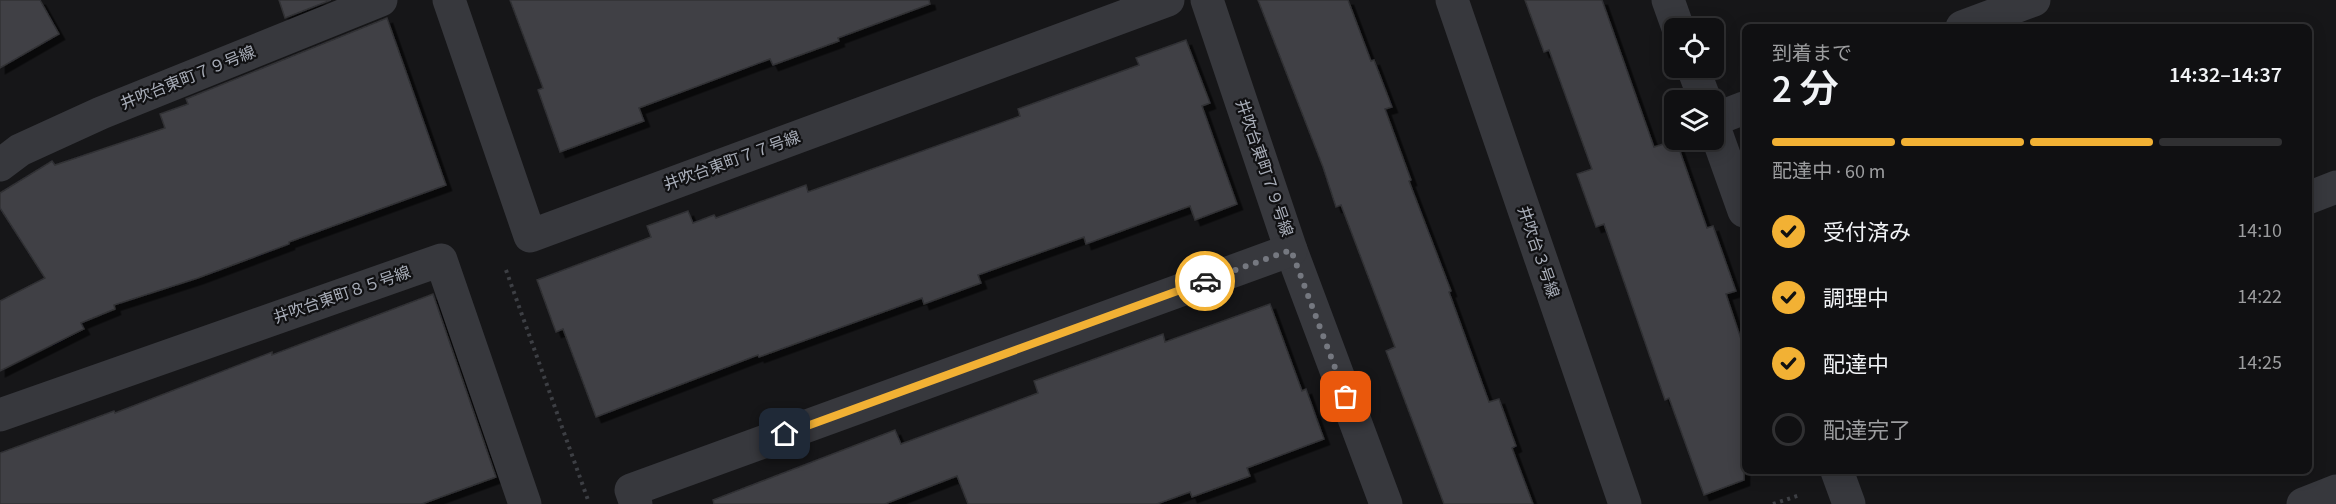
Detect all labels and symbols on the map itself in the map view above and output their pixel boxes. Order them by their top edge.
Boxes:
street label: 井吹台東町７９号線 [117,41,259,115]
street label: 井吹台東町７９号線 [1230,96,1298,240]
street label: 井吹台東町７７号線 [661,126,803,196]
street label: 井吹台３号線 [1512,203,1564,301]
courier [1175,251,1235,311]
street label: 井吹台東町８５号線 [270,261,414,329]
pin [1320,371,1371,422]
pin [759,408,810,459]

